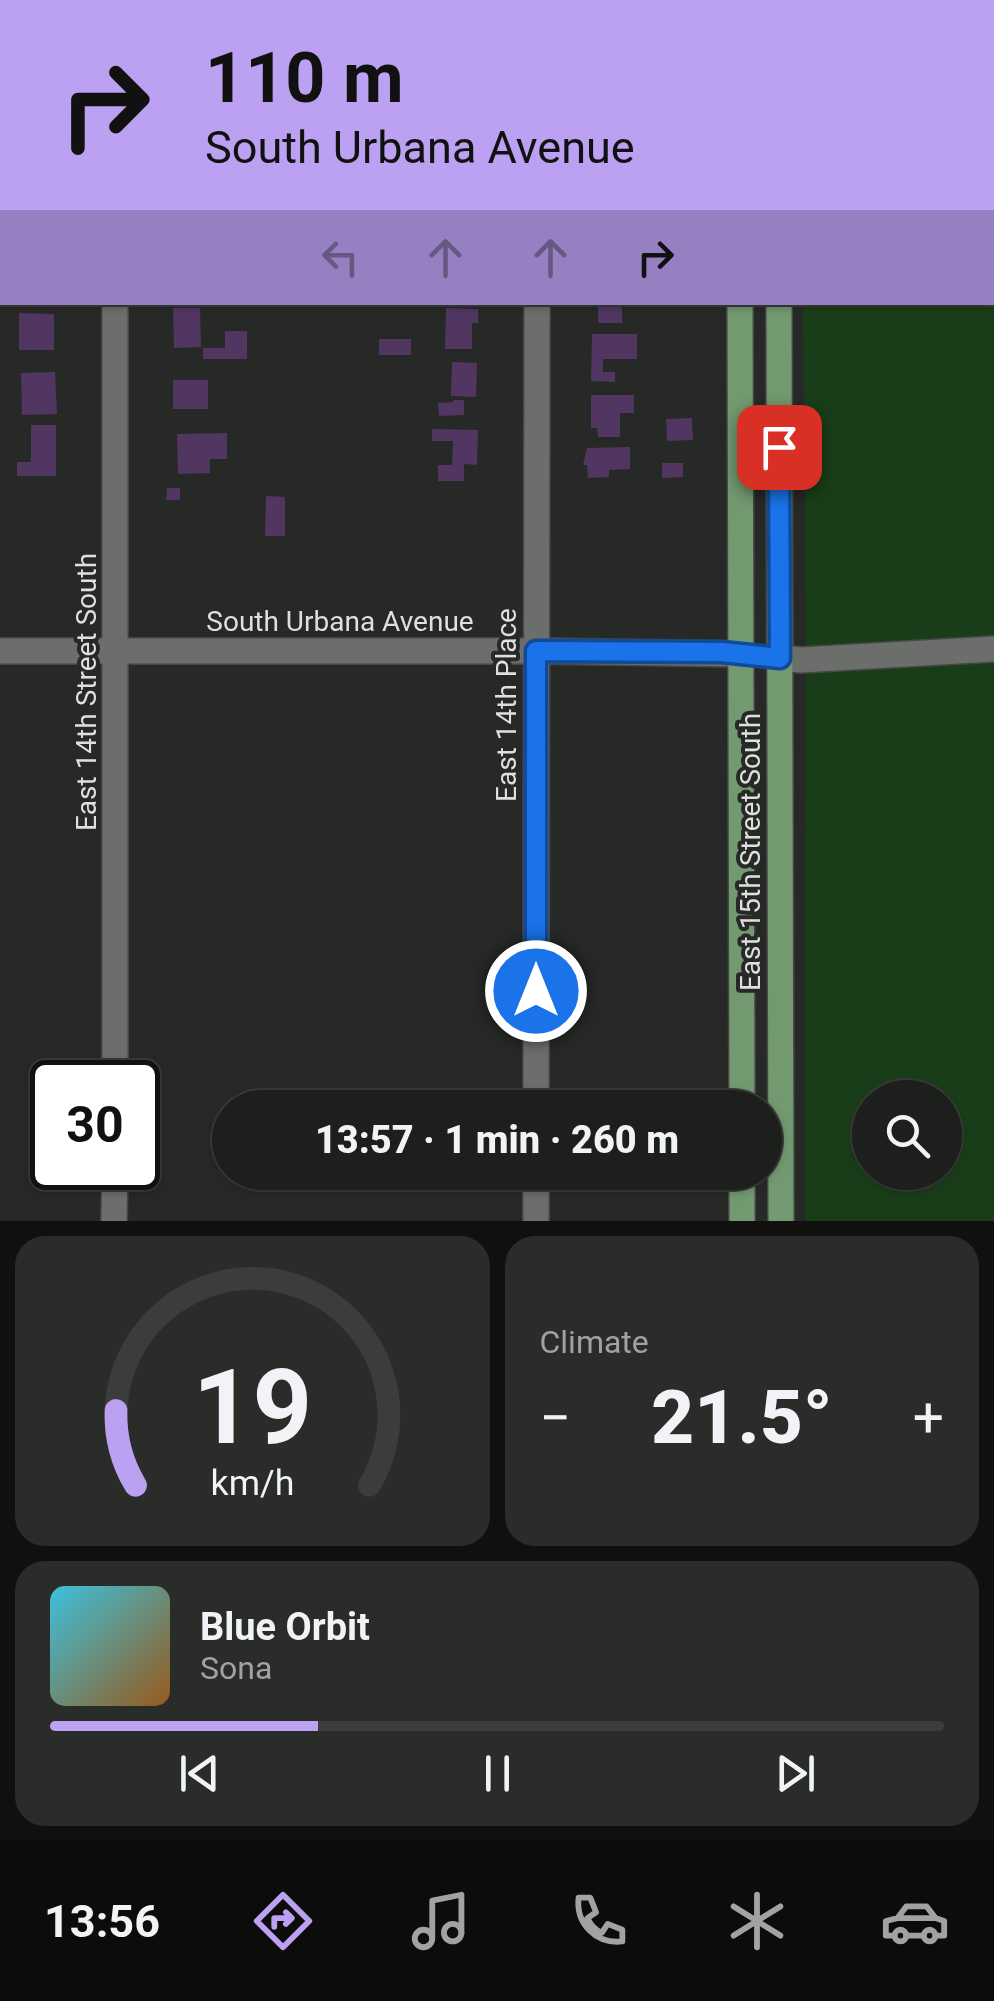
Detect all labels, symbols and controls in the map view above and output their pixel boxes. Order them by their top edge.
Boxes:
text: 110 m [205,37,404,119]
icon: right [40,40,170,170]
text: South Urbana Avenue [205,121,635,174]
icon: left [313,230,368,285]
icon: ahead [418,230,473,285]
icon: ahead [523,230,578,285]
icon: right [628,230,683,285]
pin [737,405,822,490]
icon: arrive [752,420,807,475]
street label: East 14th Street South [70,553,103,831]
street label: South Urbana Avenue [206,605,474,638]
street label: East 14th Place [490,608,523,802]
street label: East 15th Street South [734,713,767,991]
position arrow [484,939,588,1043]
speed limit sign: 30 [30,1060,160,1190]
map controls [852,1080,962,1190]
button: search [852,1080,962,1190]
text: 13:57 · 1 min · 260 m [315,1118,679,1162]
text: Climate [540,1323,649,1361]
text: 19 [193,1347,312,1468]
text: 21.5° [651,1373,833,1461]
text: − [540,1386,571,1450]
text: + [913,1386,944,1450]
text: km/h [210,1462,294,1504]
text: Blue Orbit [200,1605,370,1649]
text: Sona [200,1649,272,1687]
icon: previous [172,1746,227,1801]
icon: pause [470,1746,525,1801]
icon: next [768,1746,823,1801]
icon: directions [248,1886,318,1956]
icon: music [406,1886,476,1956]
icon: phone [564,1886,634,1956]
icon: climate [722,1886,792,1956]
icon: car [880,1886,950,1956]
text: 13:56 [44,1895,160,1948]

